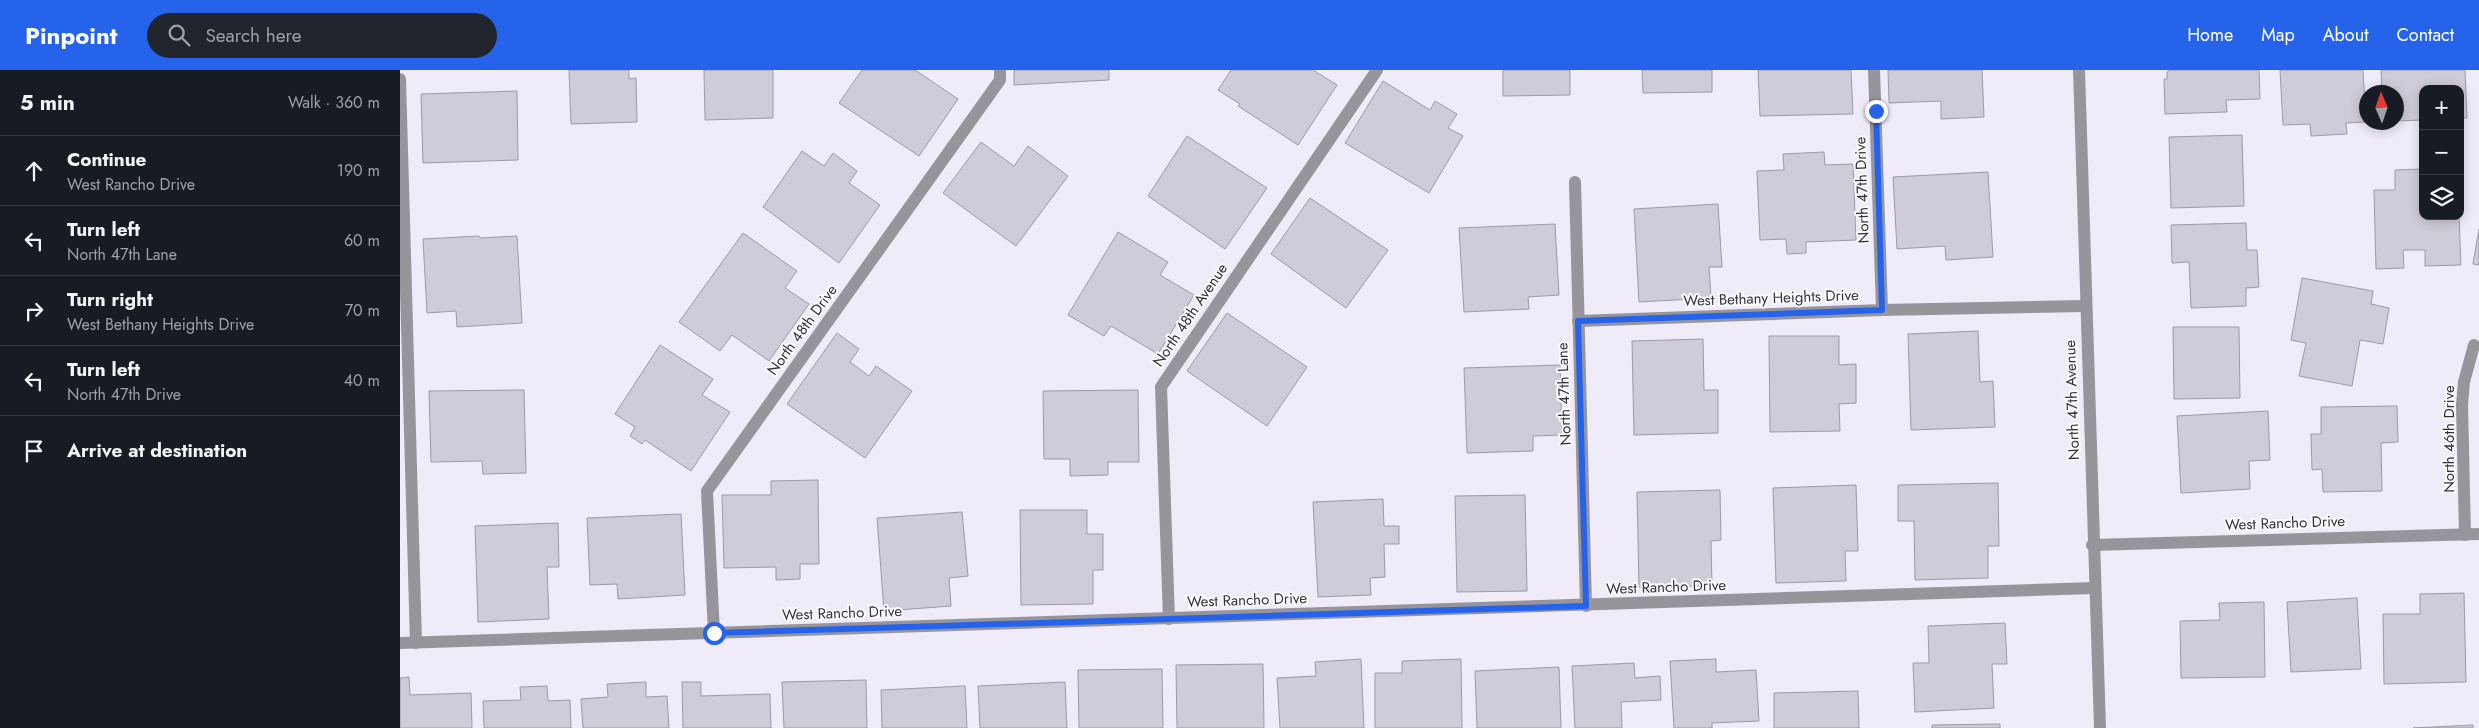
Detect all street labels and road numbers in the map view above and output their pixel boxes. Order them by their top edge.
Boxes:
street label: North 47th Drive [1849,136,1875,244]
street label: North 48th Avenue [1147,259,1233,371]
street label: North 48th Drive [762,280,843,380]
street label: West Bethany Heights Drive [1683,284,1859,312]
street label: North 47th Avenue [2059,339,2085,460]
street label: North 47th Lane [1551,342,1577,446]
street label: North 46th Drive [2438,385,2460,493]
street label: West Rancho Drive [2225,510,2346,536]
street label: West Rancho Drive [1606,574,1727,600]
street label: West Rancho Drive [1187,587,1308,613]
street label: West Rancho Drive [782,600,903,626]

